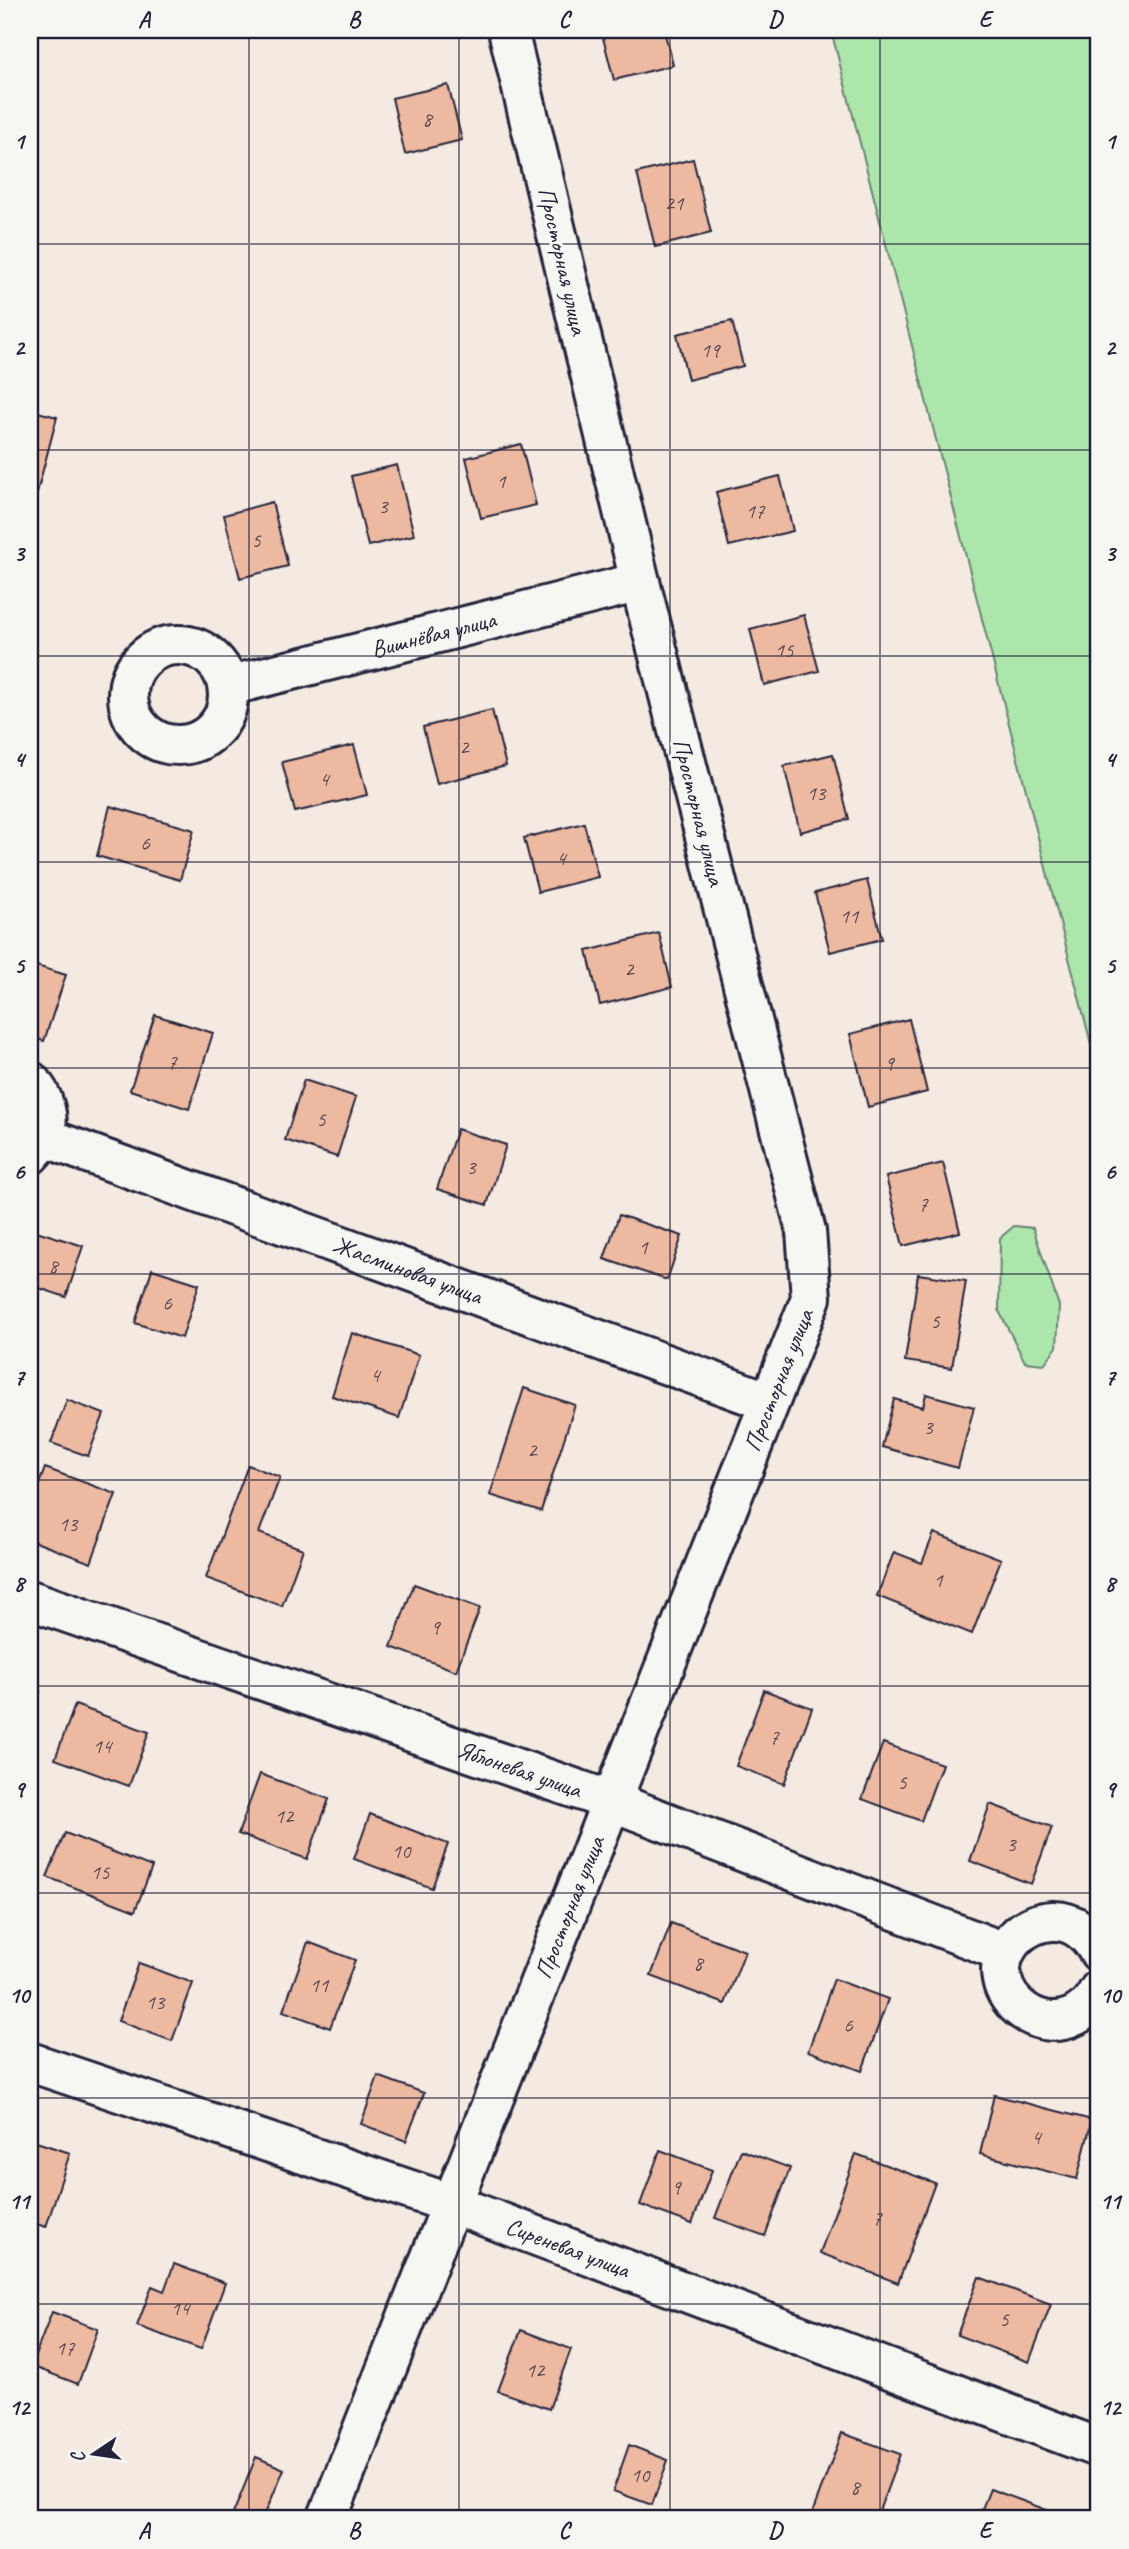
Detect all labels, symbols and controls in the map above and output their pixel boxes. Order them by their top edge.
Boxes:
text: A [138,5,152,34]
text: B [348,5,362,34]
text: C [559,5,573,34]
text: D [768,5,784,34]
text: E [979,5,995,34]
house number: 8 [422,106,434,132]
text: 1 [14,127,27,156]
text: 1 [1105,127,1118,156]
street label: Просторная улица [531,184,595,339]
house number: 21 [665,190,685,216]
text: 2 [14,333,27,362]
text: 2 [1105,333,1118,362]
house number: 19 [701,337,721,363]
house number: 1 [496,468,507,494]
house number: 3 [378,493,389,519]
house number: 17 [746,498,766,524]
house number: 5 [251,527,262,553]
text: 3 [14,539,27,568]
text: 3 [1105,539,1118,568]
street label: Вишнёвая улица [368,604,500,664]
house number: 15 [775,637,795,663]
house number: 2 [459,734,470,760]
street label: Просторная улица [666,735,732,890]
text: 4 [14,745,27,774]
text: 4 [1105,745,1118,774]
house number: 4 [319,766,331,792]
house number: 13 [807,780,827,806]
house number: 6 [140,830,150,856]
house number: 4 [556,845,568,871]
house number: 11 [840,903,860,929]
text: 5 [14,951,26,980]
text: 5 [1105,951,1117,980]
house number: 2 [624,956,635,982]
house number: 7 [167,1049,178,1075]
house number: 9 [884,1050,895,1076]
house number: 5 [316,1106,327,1132]
house number: 3 [466,1154,477,1180]
text: 6 [14,1157,27,1186]
text: 6 [1105,1157,1118,1186]
house number: 7 [918,1191,929,1217]
street label: Жасминовая улица [329,1229,487,1311]
house number: 1 [638,1234,649,1260]
house number: 8 [48,1253,60,1279]
house number: 6 [162,1290,172,1316]
street label: Просторная улица [737,1303,821,1456]
house number: 5 [930,1308,941,1334]
house number: 4 [370,1362,382,1388]
text: 7 [14,1363,27,1392]
text: 7 [1105,1363,1118,1392]
house number: 3 [923,1414,934,1440]
house number: 2 [527,1437,538,1463]
house number: 13 [59,1511,79,1537]
house number: 1 [933,1567,944,1593]
text: 8 [14,1569,27,1598]
text: 8 [1105,1569,1118,1598]
house number: 9 [430,1614,441,1640]
house number: 7 [769,1724,780,1750]
house number: 14 [93,1733,114,1759]
street label: Яблоневая улица [454,1734,587,1805]
house number: 5 [897,1769,908,1795]
text: 9 [14,1775,27,1804]
text: 9 [1105,1775,1118,1804]
house number: 12 [275,1803,295,1829]
street label: Просторная улица [528,1830,612,1983]
house number: 3 [1006,1831,1017,1857]
house number: 10 [392,1838,412,1864]
house number: 15 [91,1859,111,1885]
house number: 8 [693,1950,705,1976]
house number: 11 [310,1972,330,1998]
text: 10 [9,1981,32,2010]
text: 10 [1100,1981,1123,2010]
house number: 13 [146,1989,166,2015]
house number: 6 [843,2012,853,2038]
house number: 4 [1031,2124,1043,2150]
house number: 9 [671,2174,682,2200]
text: 11 [9,2187,32,2216]
text: 11 [1100,2187,1123,2216]
house number: 7 [872,2205,883,2231]
street label: Сиреневая улица [502,2211,635,2285]
house number: 14 [171,2295,192,2321]
house number: 5 [999,2306,1010,2332]
house number: 17 [56,2335,76,2361]
house number: 12 [526,2357,546,2383]
text: 12 [9,2393,32,2422]
text: 12 [1100,2393,1123,2422]
north arrow [60,2420,130,2490]
text: С [65,2448,91,2465]
house number: 10 [631,2462,651,2488]
house number: 8 [850,2474,862,2500]
text: A [138,2516,152,2545]
text: B [348,2516,362,2545]
text: C [559,2516,573,2545]
text: D [768,2516,784,2545]
text: E [979,2516,995,2545]

